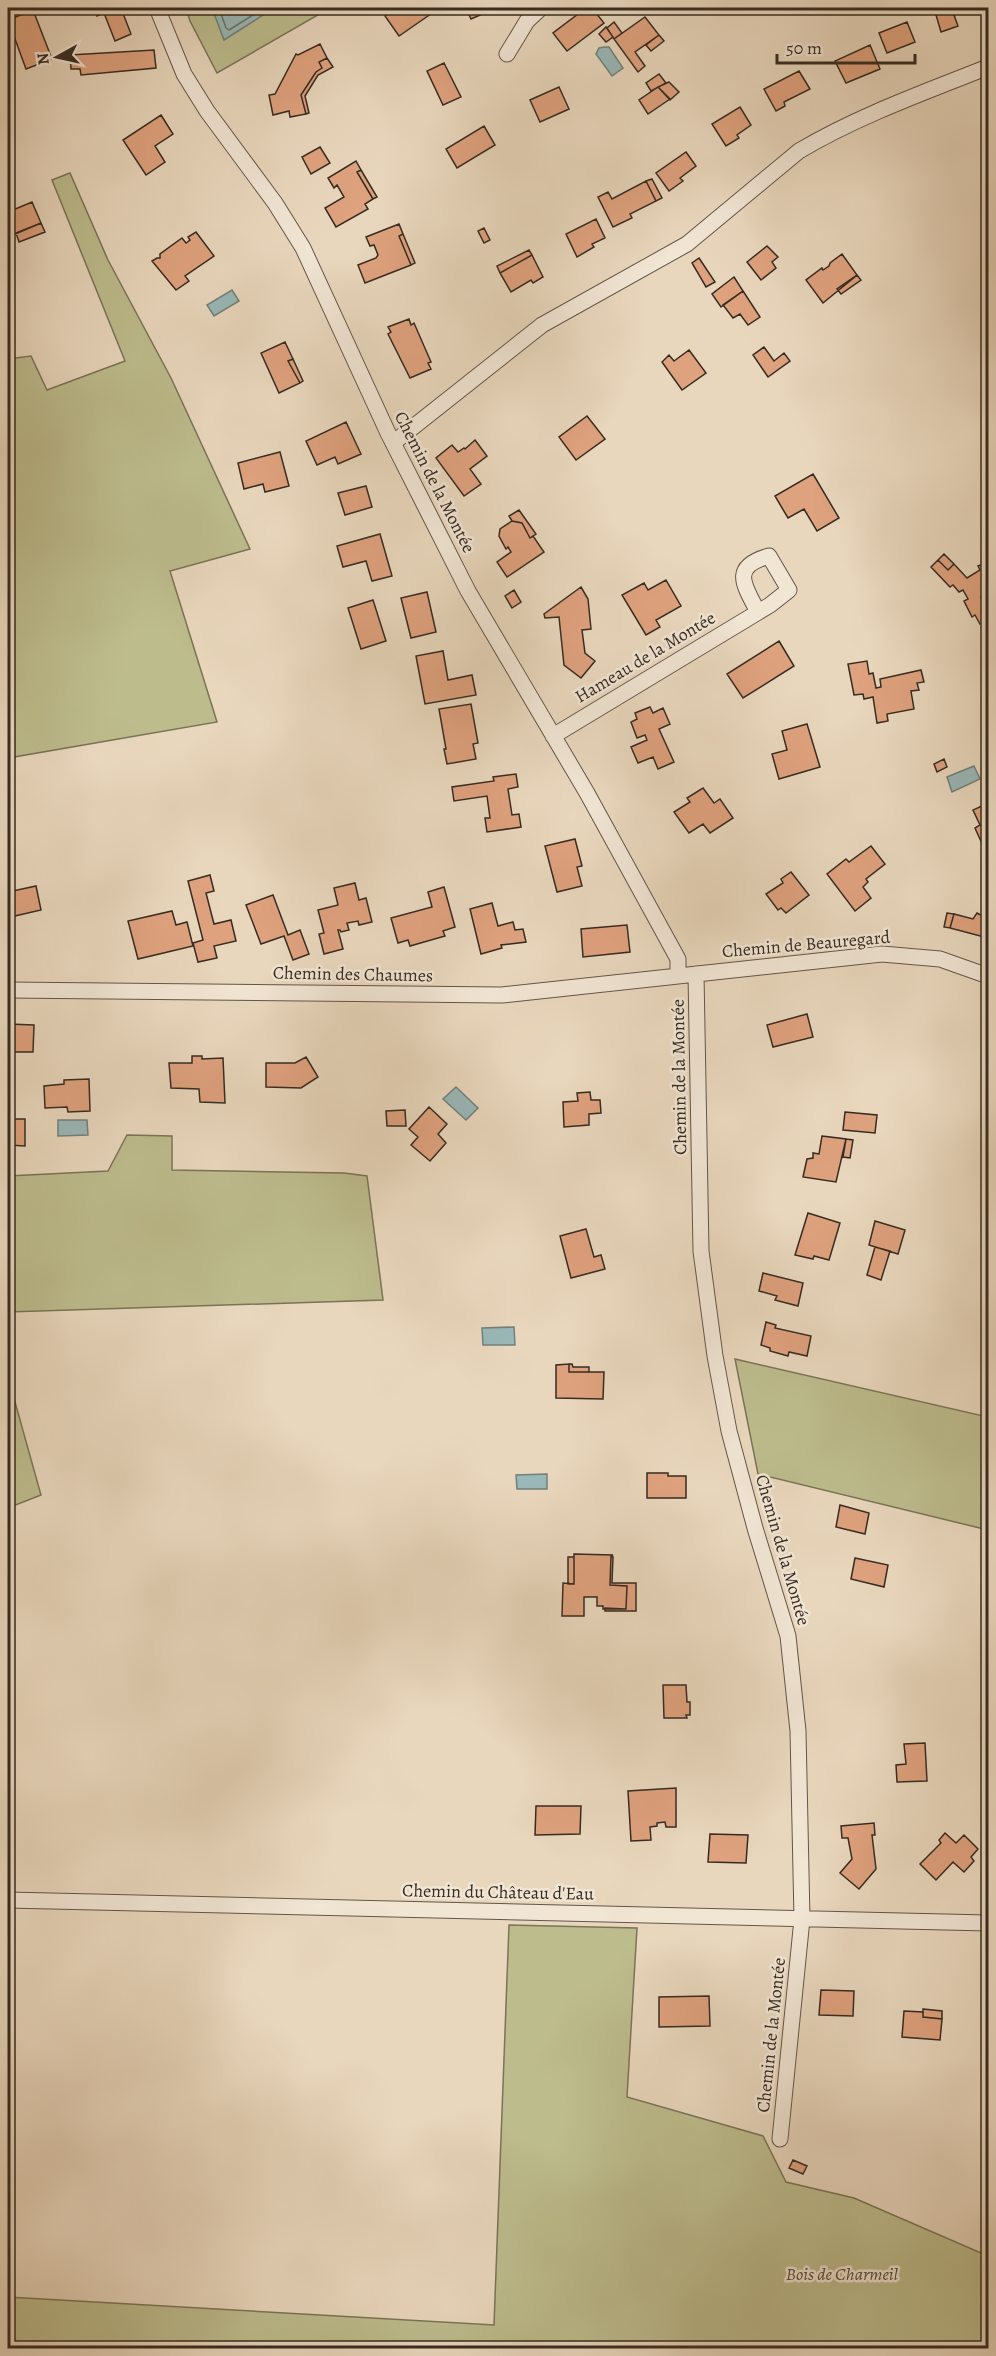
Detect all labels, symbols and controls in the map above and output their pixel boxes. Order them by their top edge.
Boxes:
north arrow [27,27,87,87]
scale bar [777,27,915,65]
text: 50 m [786,36,822,60]
text: N [31,51,55,66]
street label: Chemin de la Montée [389,407,481,557]
street label: Hameau de la Montée [570,606,720,708]
street label: Chemin de Beauregard [721,925,891,963]
street label: Chemin des Chaumes [273,961,433,987]
street label: Chemin de la Montée [666,999,692,1155]
street label: Chemin de la Montée [750,1472,816,1628]
street label: Chemin du Château d'Eau [402,1878,594,1906]
street label: Chemin de la Montée [751,1956,791,2114]
park label: Bois de Charmeil [786,2262,899,2286]

